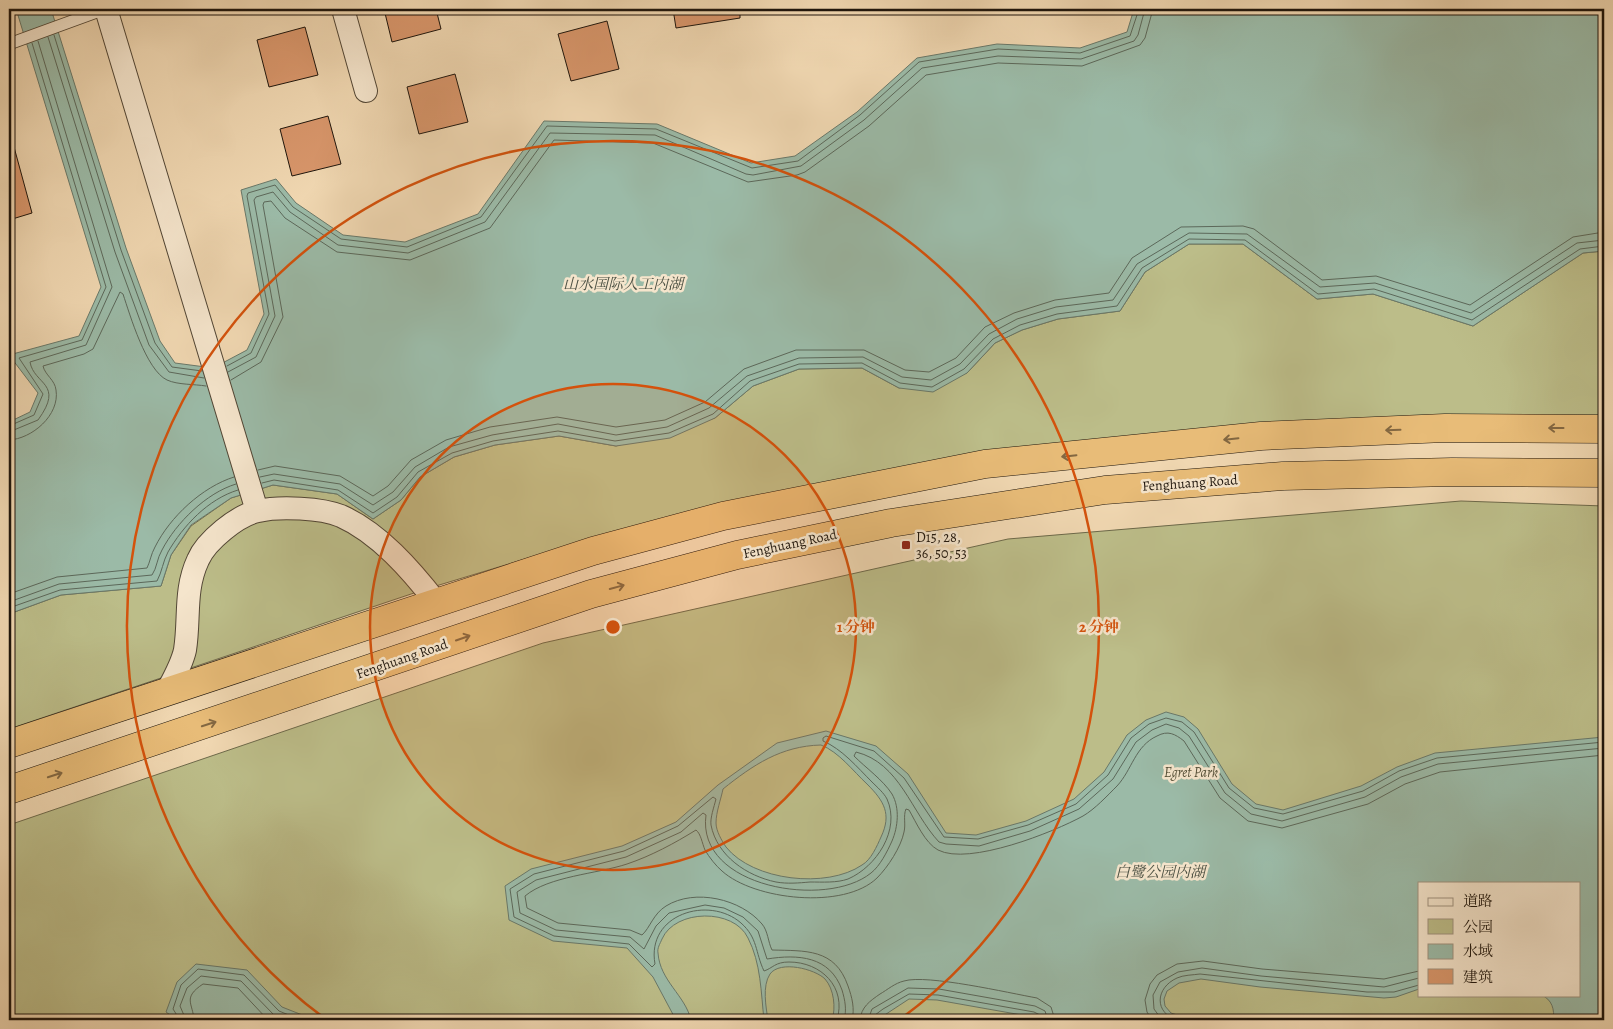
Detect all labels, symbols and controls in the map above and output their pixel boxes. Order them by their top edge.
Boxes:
water label: 山水国际人工内湖 [563,274,686,294]
one-way arrow [1548,423,1564,433]
one-way arrow [1385,425,1402,435]
one-way arrow [1223,434,1239,444]
one-way arrow [1062,451,1078,461]
street label: Fenghuang Road [1142,470,1239,496]
street label: Fenghuang Road [741,525,839,563]
place label: D15, 28, 36, 50, 53 [916,528,967,563]
marker: D15, 28, 36, 50, 53 [900,539,912,551]
one-way arrow [608,582,624,591]
text: 1 分钟 [837,617,875,637]
text: 2 分钟 [1079,617,1119,637]
centre of rings [604,618,622,636]
one-way arrow [454,633,470,642]
street label: Fenghuang Road [354,634,451,684]
one-way arrow [201,719,217,728]
park label: Egret Park [1164,763,1218,782]
one-way arrow [47,770,62,779]
water label: 白鹭公园内湖 [1115,862,1208,882]
legend [1418,882,1580,996]
text: 道路 [1463,891,1493,911]
text: 公园 [1463,917,1493,937]
text: 水域 [1463,941,1493,961]
text: 建筑 [1463,967,1493,987]

